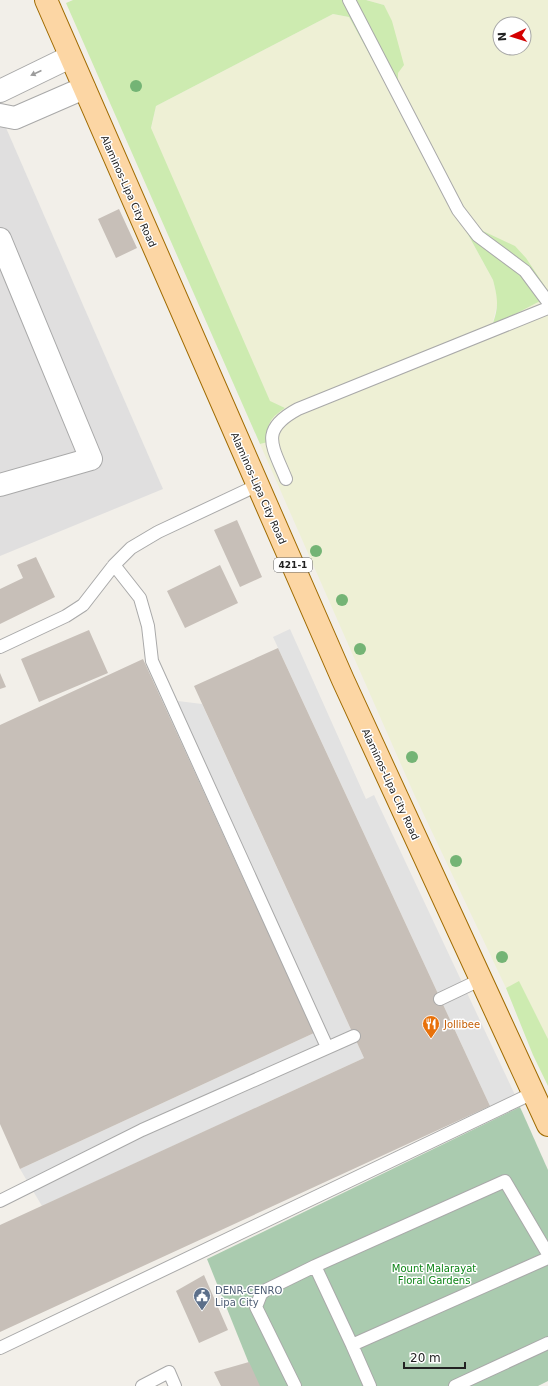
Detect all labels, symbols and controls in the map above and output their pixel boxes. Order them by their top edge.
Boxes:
north arrow [492,16,532,56]
text: N [496,32,509,42]
one-way arrow [30,70,42,76]
street label: Alaminos-Lipa City Road [99,134,158,249]
street label: Alaminos-Lipa City Road [229,431,288,546]
road number: 421-1 [274,558,312,572]
street label: Alaminos-Lipa City Road [360,727,421,842]
restaurant icon: Jollibee [421,1014,441,1039]
place label: Jollibee [443,1019,480,1030]
park label: Mount Malarayat Floral Gardens [392,1263,476,1286]
place label: DENR-CENRO Lipa City [215,1285,282,1308]
public building icon: DENR-CENRO Lipa City [192,1286,212,1311]
scale bar [404,1344,465,1370]
text: 20 m [410,1351,441,1365]

